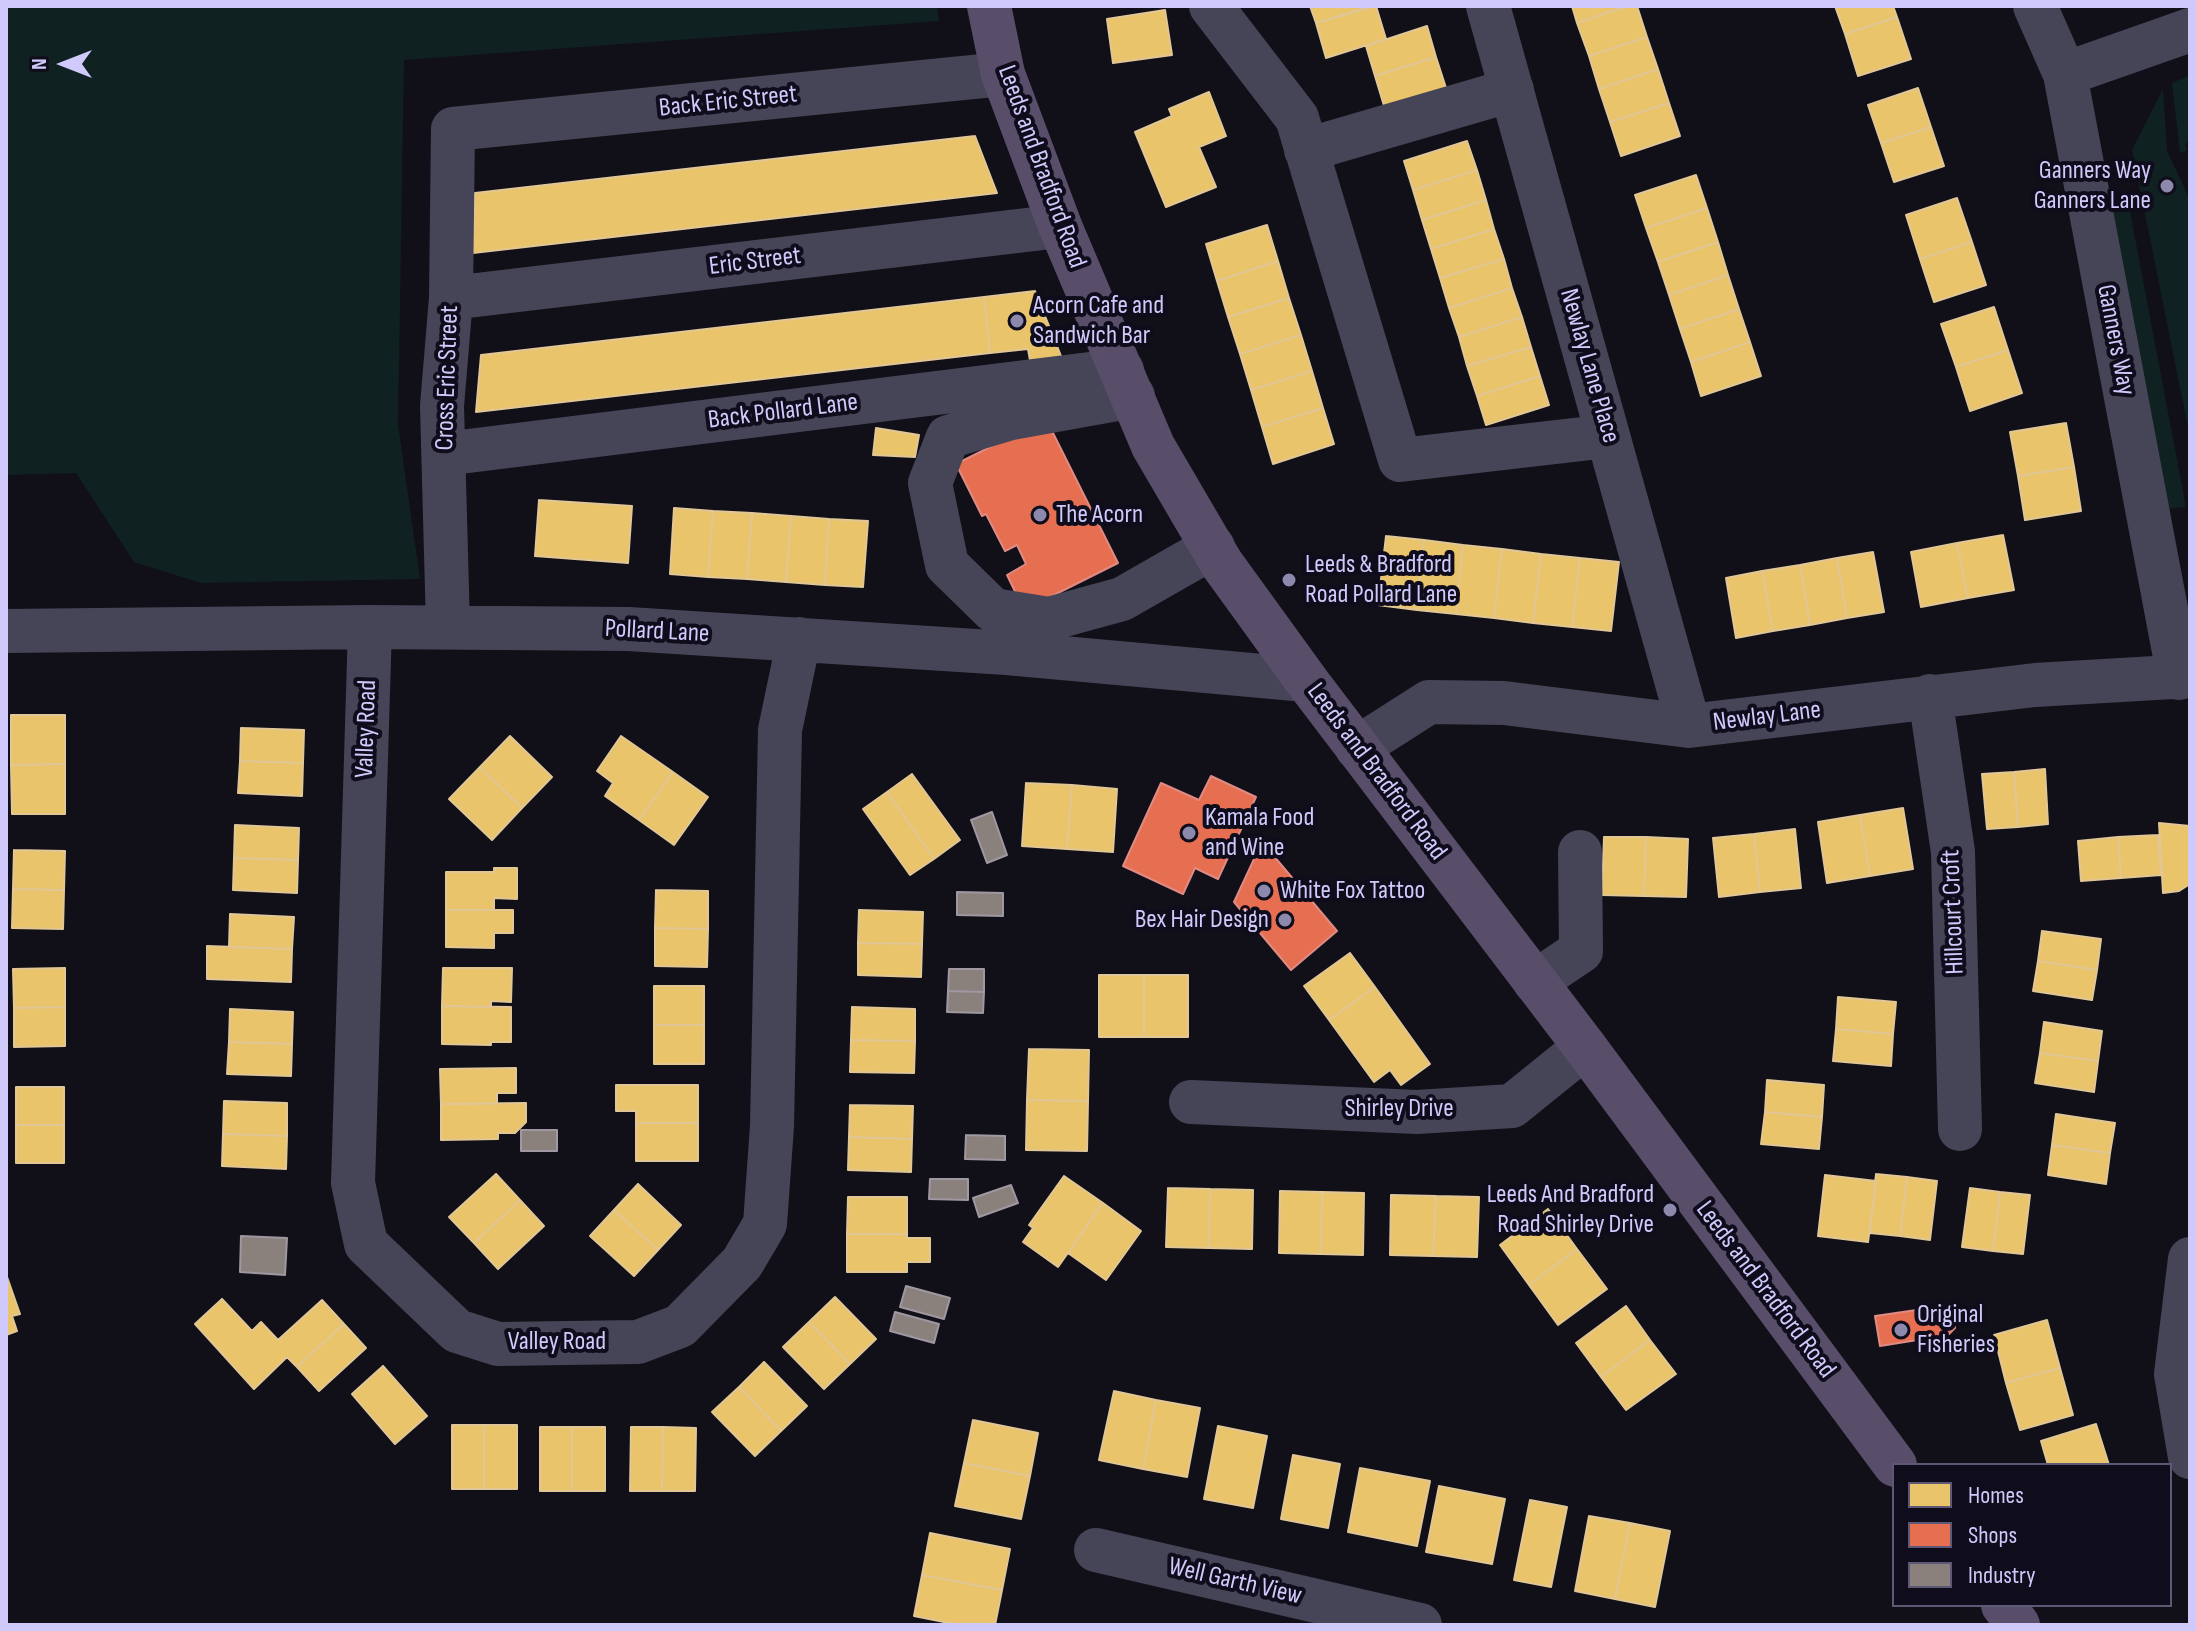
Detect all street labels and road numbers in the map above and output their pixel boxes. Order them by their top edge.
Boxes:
street label: Leeds and Bradford Road [990,61,1092,273]
street label: Back Eric Street [657,79,799,125]
street label: Eric Street [707,241,803,283]
street label: Ganners Way [2089,282,2141,398]
street label: Newlay Lane Place [1552,285,1626,447]
street label: Cross Eric Street [430,305,466,451]
street label: Back Pollard Lane [706,387,860,437]
street label: Pollard Lane [604,614,710,650]
street label: Leeds and Bradford Road [1299,677,1453,867]
street label: Valley Road [350,679,384,779]
street label: Newlay Lane [1711,695,1823,739]
street label: Hillcourt Croft [1936,849,1972,975]
street label: Shirley Drive [1344,1093,1454,1125]
street label: Leeds and Bradford Road [1688,1195,1842,1385]
street label: Valley Road [508,1326,606,1358]
street label: Well Garth View [1165,1551,1305,1613]

